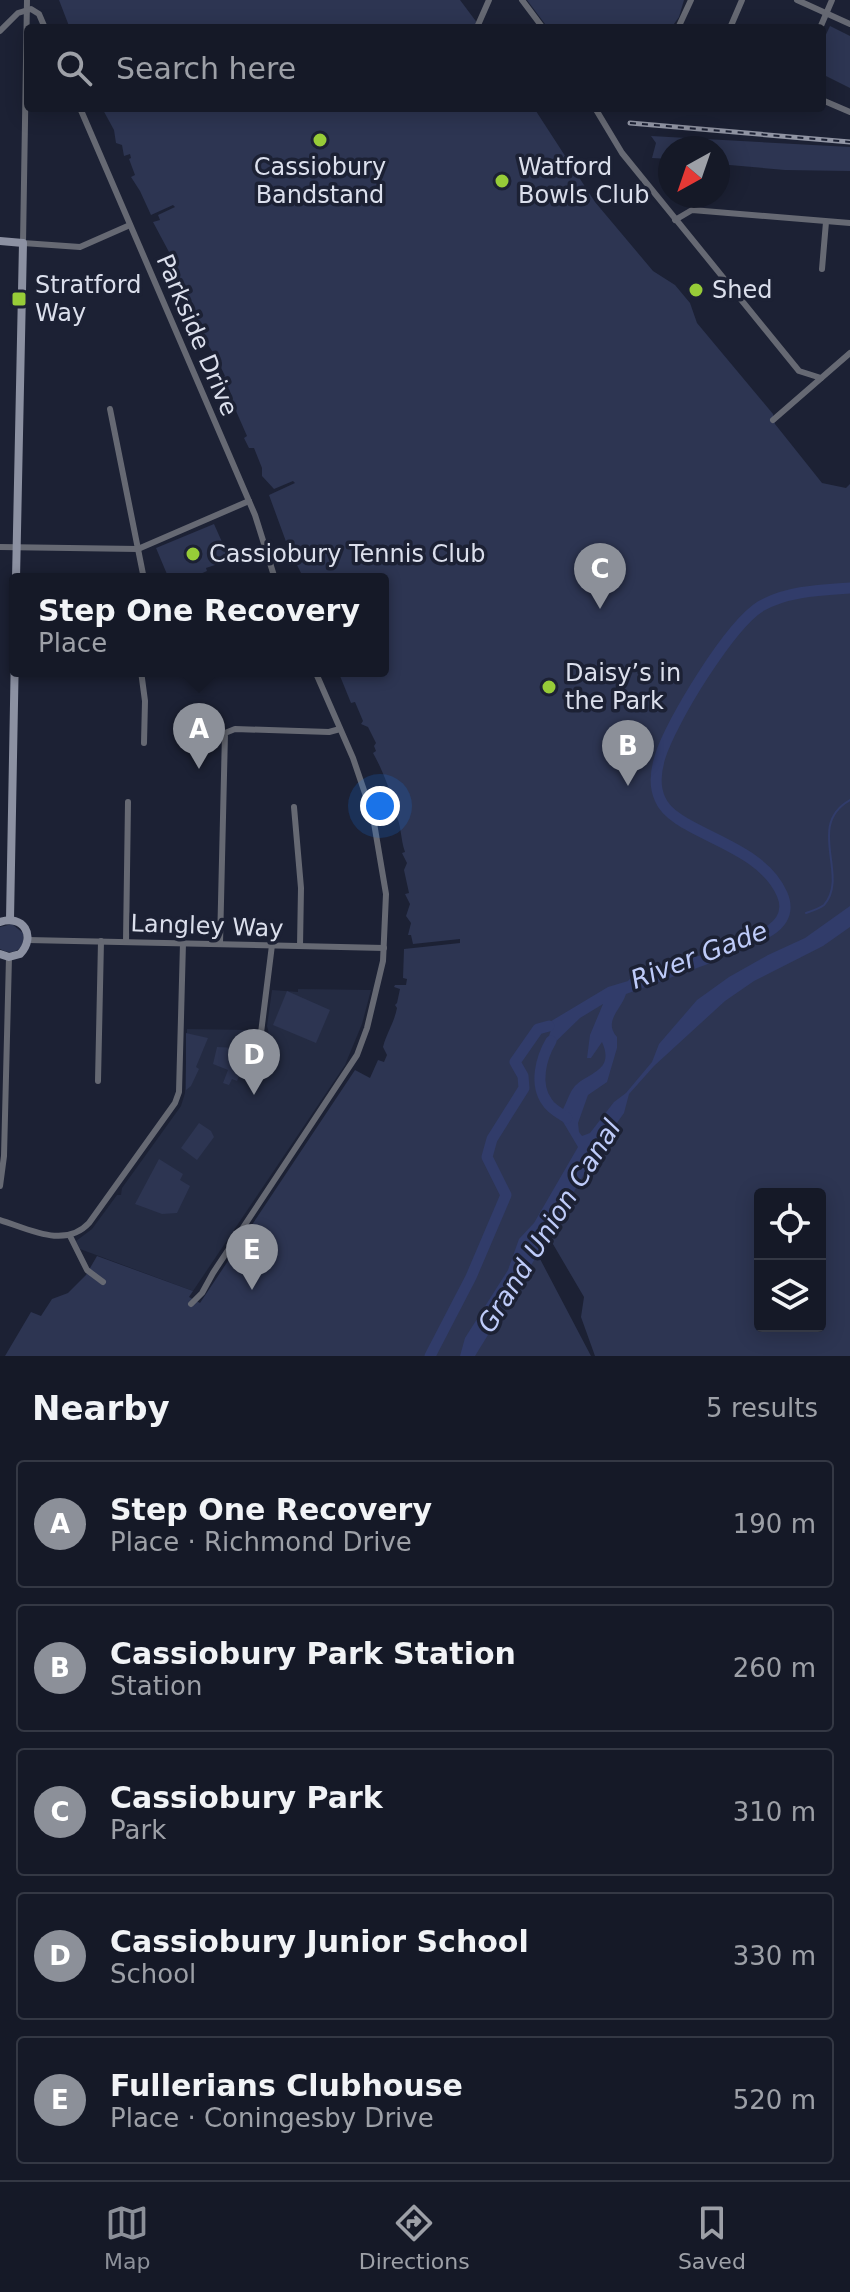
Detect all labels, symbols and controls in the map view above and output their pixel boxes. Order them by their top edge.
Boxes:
search box [24,24,826,112]
icon: search [52,46,96,90]
text: Search here [116,51,296,86]
marker: Cassiobury Bandstand [311,131,329,149]
north arrow [658,136,730,208]
place label: Cassiobury Bandstand [254,153,386,209]
place label: Watford Bowls Club [518,153,649,209]
marker: Watford Bowls Club [493,172,511,190]
street label: Parkside Drive [150,250,244,420]
place label: Stratford Way [35,271,141,327]
place label: Shed [712,276,772,304]
marker: Shed [687,281,705,299]
marker: Stratford Way [10,290,28,308]
place label: Cassiobury Tennis Club [209,540,485,568]
pin: C [574,543,626,609]
marker: Cassiobury Tennis Club [184,545,202,563]
popup [9,573,389,677]
text: Step One Recovery [38,593,360,628]
text: Place [38,628,107,658]
place label: Daisy’s in the Park [565,659,681,715]
marker: Daisy’s in the Park [540,678,558,696]
pin: A [173,703,225,769]
pin: B [602,720,654,786]
your location [360,786,400,826]
street label: Langley Way [130,909,284,943]
water label: River Gade [626,915,772,995]
pin: D [228,1029,280,1095]
water label: Grand Union Canal [471,1113,627,1338]
map controls [754,1188,826,1332]
button: locate [754,1188,826,1260]
pin: E [226,1224,278,1290]
button: layers [754,1260,826,1332]
text: Nearby [32,1388,170,1428]
text: 5 results [706,1393,818,1423]
text: Step One Recovery [110,1492,432,1527]
text: A [50,1509,70,1539]
text: 190 m [733,1509,816,1539]
text: Place · Richmond Drive [110,1527,412,1557]
text: Cassiobury Park Station [110,1636,516,1671]
text: B [50,1653,70,1683]
text: 260 m [733,1653,816,1683]
text: Station [110,1671,202,1701]
text: Cassiobury Park [110,1780,383,1815]
text: C [50,1797,70,1827]
text: 310 m [733,1797,816,1827]
text: Park [110,1815,166,1845]
text: Cassiobury Junior School [110,1924,529,1959]
text: D [49,1941,71,1971]
text: 330 m [733,1941,816,1971]
text: School [110,1959,196,1989]
text: Fullerians Clubhouse [110,2068,463,2103]
text: E [51,2085,69,2115]
text: 520 m [733,2085,816,2115]
text: Place · Coningesby Drive [110,2103,434,2133]
tab: Map [104,2201,151,2274]
tab: Directions [359,2201,470,2274]
tab: Saved [678,2201,746,2274]

